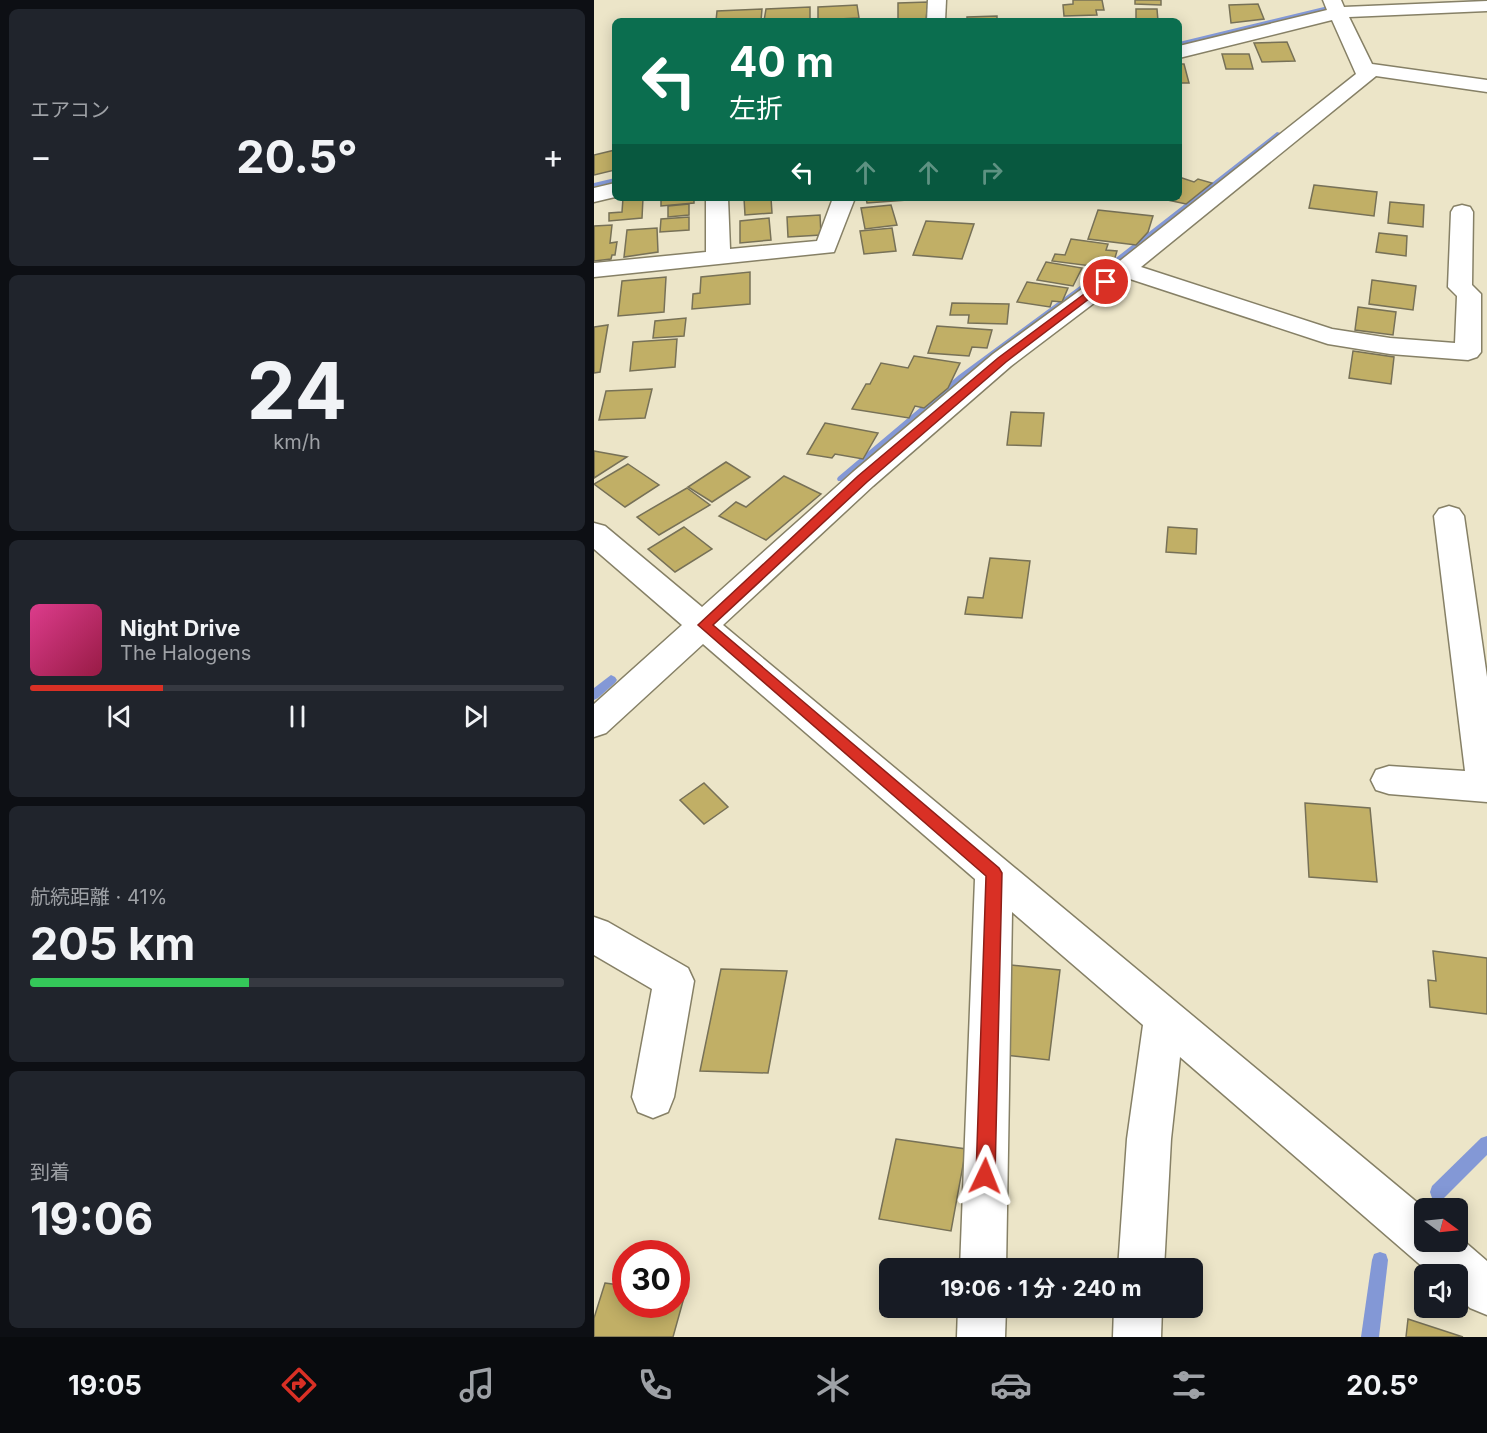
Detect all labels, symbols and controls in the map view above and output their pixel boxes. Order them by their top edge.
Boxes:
text: 40 m [729,36,834,87]
icon: left [630,42,708,120]
text: 左折 [729,92,783,125]
text: エアコン [30,98,110,122]
text: 20.5° [236,129,358,184]
text: − [30,136,52,176]
text: + [542,136,564,176]
icon: left [786,156,819,189]
icon: ahead [849,156,882,189]
icon: ahead [912,156,945,189]
icon: right [975,156,1008,189]
pin [1080,256,1131,307]
icon: arrive [1089,265,1122,298]
text: 24 [247,343,347,438]
text: km/h [273,430,321,454]
text: Night Drive [120,615,240,641]
text: The Halogens [120,641,251,665]
icon: previous [103,700,136,733]
icon: pause [281,700,314,733]
icon: next [459,700,492,733]
text: 航続距離 · 41% [30,885,167,909]
text: 205 km [30,916,195,971]
position arrow [953,1144,1017,1208]
text: 到着 [30,1160,70,1184]
text: 19:06 [30,1191,153,1246]
north arrow [1414,1198,1468,1252]
map controls [1414,1198,1468,1318]
speed limit sign: 30 [612,1240,690,1318]
button: sound [1414,1264,1468,1318]
text: 19:06 · 1 分 · 240 m [941,1275,1142,1301]
icon: directions [278,1364,320,1406]
icon: music [456,1364,498,1406]
icon: phone [634,1364,676,1406]
icon: climate [812,1364,854,1406]
icon: car [990,1364,1032,1406]
icon: filters [1168,1364,1210,1406]
text: 19:05 [68,1369,142,1402]
text: 20.5° [1346,1369,1419,1402]

